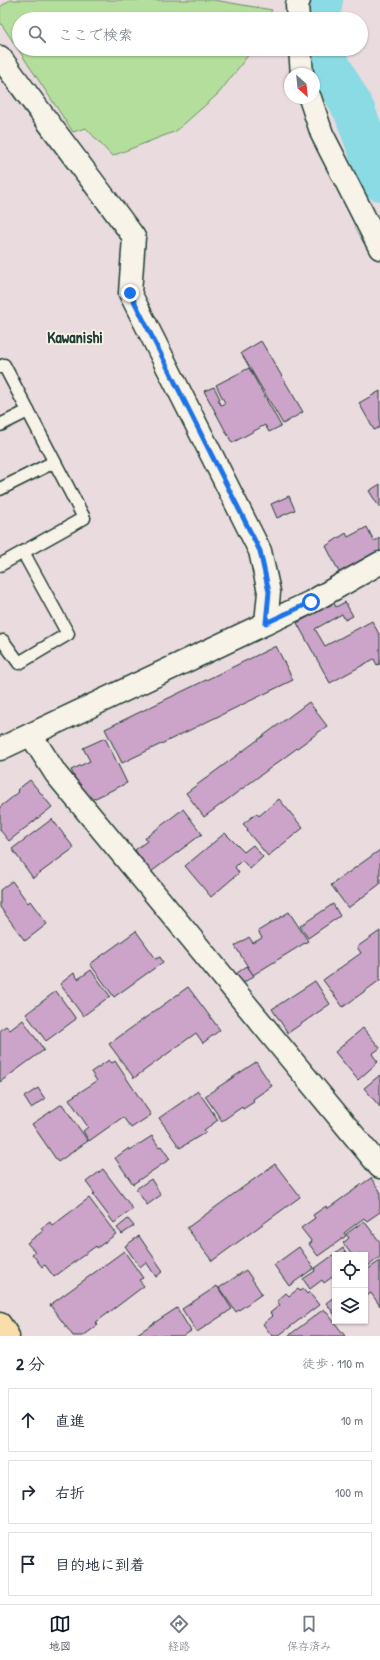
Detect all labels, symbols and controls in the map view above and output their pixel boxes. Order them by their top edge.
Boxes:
search box [12,12,368,56]
icon: search [26,23,48,45]
text: ここで検索 [58,24,133,45]
north arrow [284,68,320,104]
route end [121,284,139,302]
district label: Kawanishi [47,326,103,348]
route start [302,593,320,611]
map controls [332,1252,368,1324]
button: locate [332,1252,368,1288]
button: layers [332,1288,368,1324]
text: 2 分 [16,1352,45,1375]
text: 徒歩 · 110 m [302,1354,364,1372]
icon: ahead [17,1409,39,1431]
text: 直進 [55,1410,85,1431]
text: 10 m [341,1411,363,1429]
icon: right [17,1481,39,1503]
text: 右折 [55,1482,85,1503]
text: 100 m [335,1483,363,1501]
icon: arrive [17,1553,39,1575]
text: 目的地に到着 [55,1554,145,1575]
tab: 地図 [49,1613,71,1653]
tab: 経路 [168,1613,190,1653]
tab: 保存済み [287,1613,331,1653]

